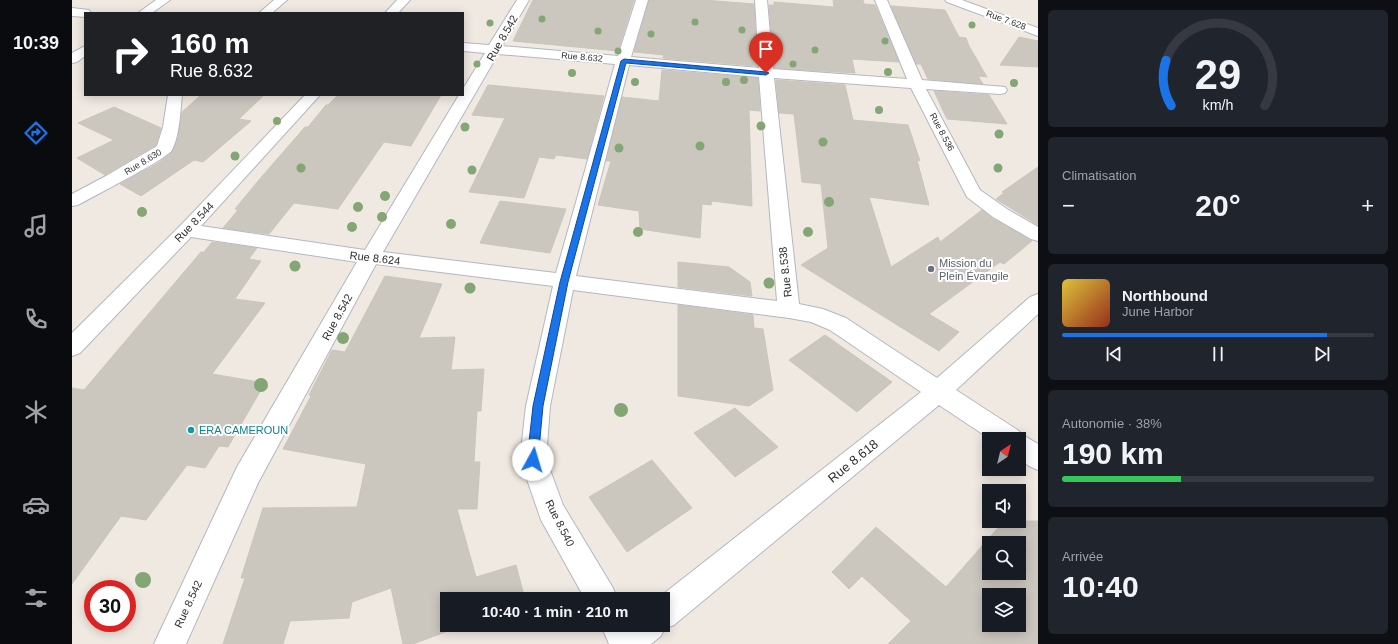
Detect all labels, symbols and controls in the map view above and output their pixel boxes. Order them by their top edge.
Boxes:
street label: Rue 7.628 [985,8,1027,32]
street label: Rue 8.542 [484,13,520,63]
icon: right [104,28,156,80]
text: 160 m [170,28,249,59]
pin [749,32,783,73]
text: 10:39 [13,33,59,53]
icon: arrive [755,38,777,60]
street label: Rue 8.632 [561,50,603,64]
text: 29 [1195,51,1241,98]
text: Rue 8.632 [170,61,253,81]
text: km/h [1203,97,1234,113]
street label: Rue 8.536 [928,111,956,153]
icon: directions [22,119,50,147]
street label: Rue 8.630 [123,147,163,177]
text: Climatisation [1062,168,1136,183]
text: 20° [1195,189,1241,222]
text: − [1062,193,1075,218]
text: + [1361,193,1374,218]
street label: Rue 8.544 [172,200,216,244]
icon: music [22,212,50,240]
street label: Rue 8.538 [776,246,794,298]
street label: Rue 8.624 [349,249,401,267]
place label: Mission du Plein Évangile [939,257,1009,282]
marker: Mission du Plein Évangile [926,264,936,274]
text: Northbound [1122,287,1208,304]
street label: Rue 8.542 [319,292,355,342]
text: June Harbor [1122,304,1194,319]
icon: phone [22,305,50,333]
icon: previous [1103,343,1125,365]
icon: pause [1207,343,1229,365]
icon: next [1311,343,1333,365]
icon: climate [22,398,50,426]
text: Autonomie · 38% [1062,416,1162,431]
place label: ERA CAMEROUN [199,424,288,436]
marker: ERA CAMEROUN [186,425,196,435]
north arrow [982,432,1026,476]
map controls [982,432,1026,632]
street label: Rue 8.618 [825,436,881,486]
text: 190 km [1062,437,1164,470]
position arrow [512,439,554,481]
button: sound [982,484,1026,528]
icon: car [22,491,50,519]
street label: Rue 8.540 [543,498,577,548]
button: search [982,536,1026,580]
text: Arrivée [1062,549,1103,564]
text: 10:40 [1062,570,1139,603]
street label: Rue 8.542 [172,578,204,630]
speed limit sign: 30 [84,580,136,632]
icon: filters [22,584,50,612]
button: layers [982,588,1026,632]
text: 10:40 · 1 min · 210 m [482,603,628,620]

